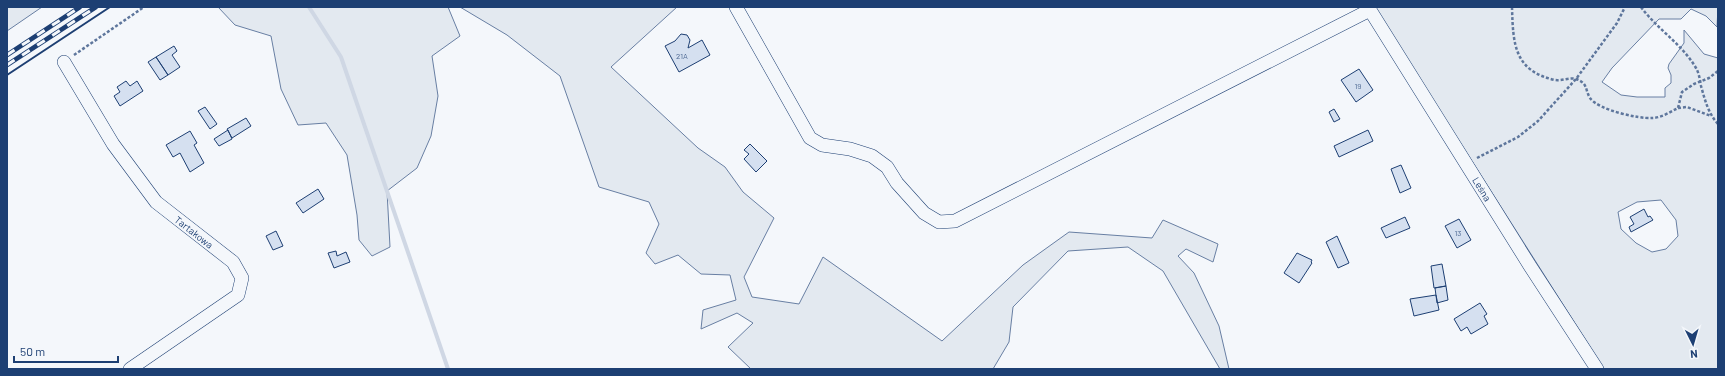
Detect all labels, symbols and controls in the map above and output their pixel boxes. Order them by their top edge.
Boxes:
house number: 21A [676,51,688,61]
house number: 19 [1355,81,1361,91]
street label: Leśna [1470,175,1494,203]
street label: Tartakowa [172,213,216,251]
house number: 13 [1455,228,1461,238]
north arrow [1673,324,1713,364]
scale bar [14,338,118,364]
text: 50 m [20,344,45,358]
text: N [1690,348,1698,361]

